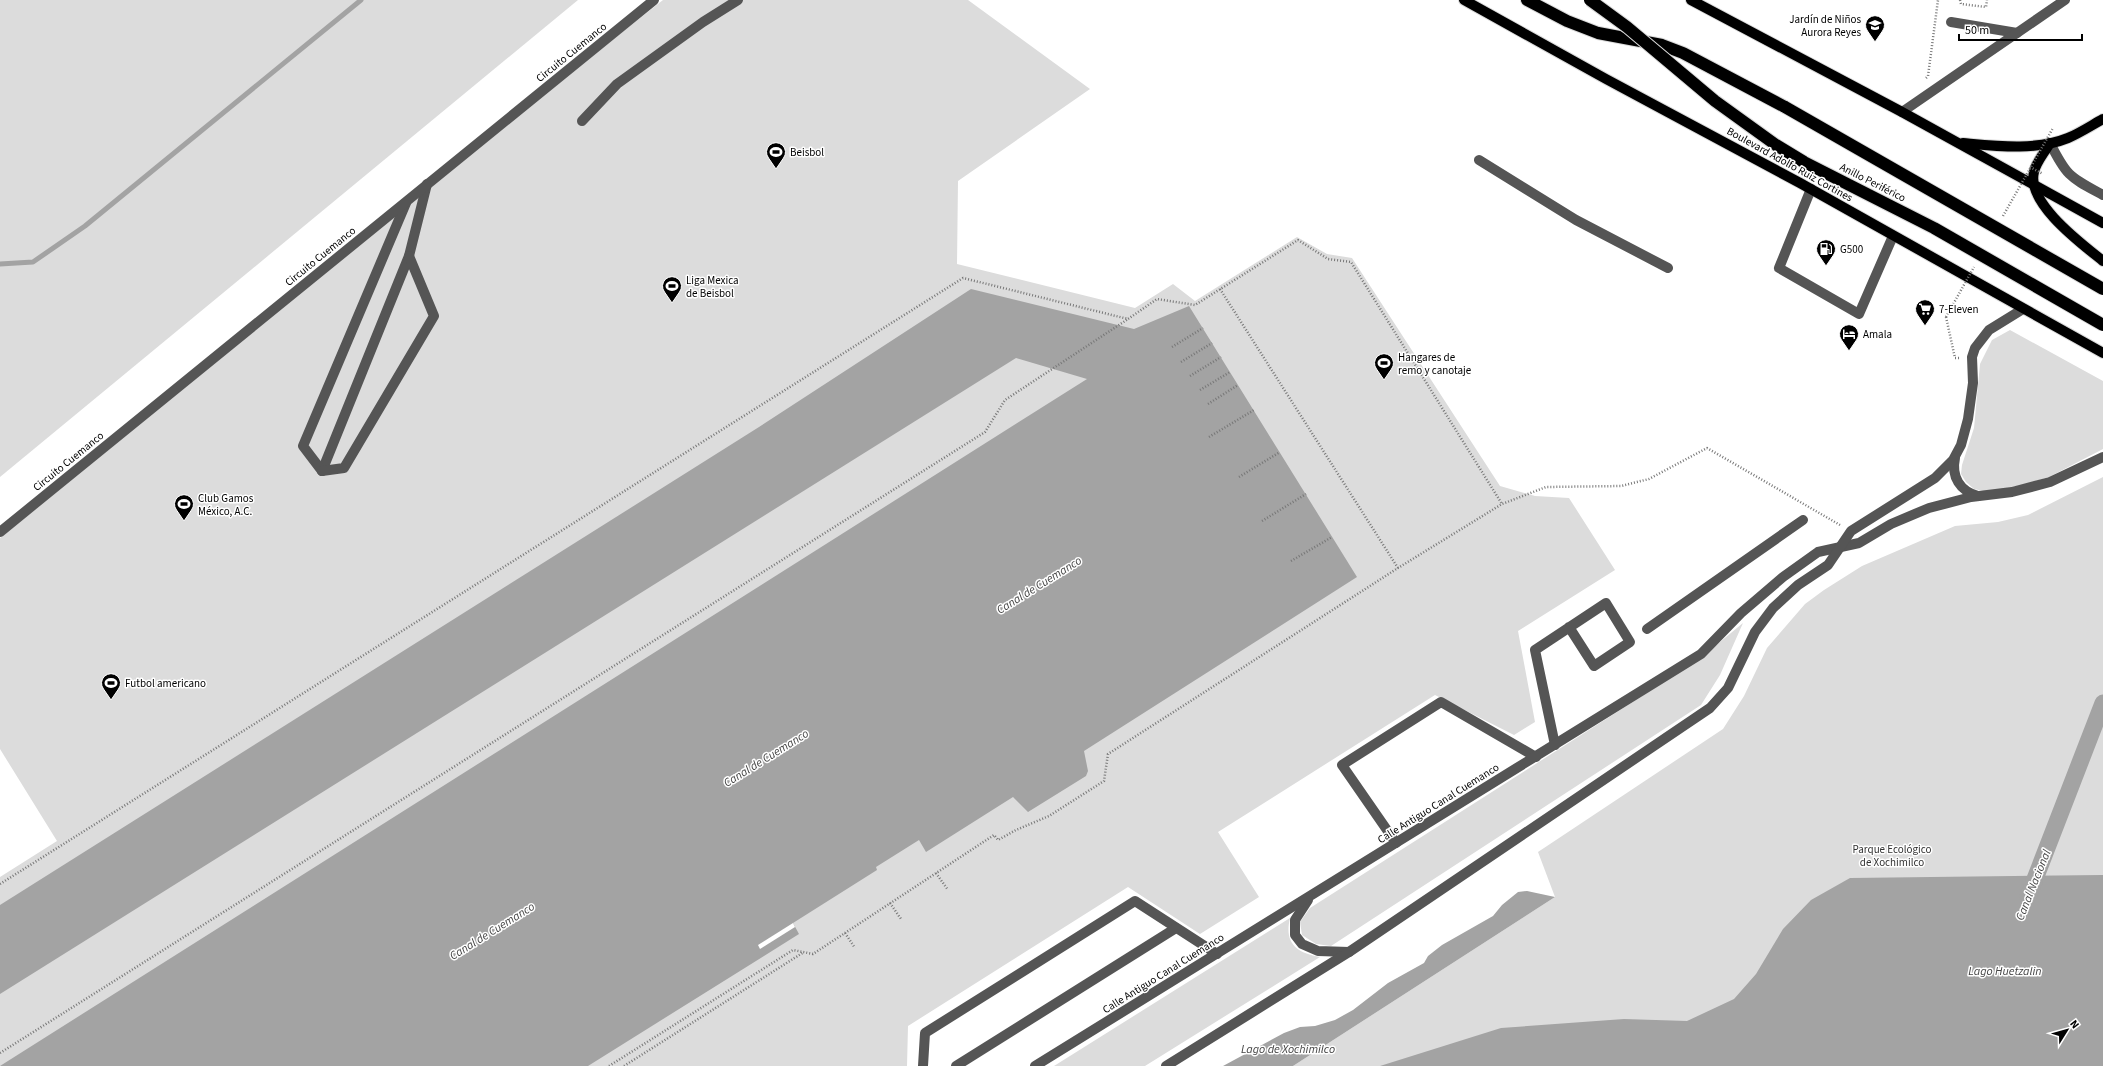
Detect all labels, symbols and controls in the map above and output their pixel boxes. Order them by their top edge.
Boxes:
place label: Jardín de Niños Aurora Reyes [1789,12,1861,40]
school or university icon: Jardín de Niños Aurora Reyes [1864,14,1886,42]
scale bar [1959,16,2082,42]
street label: Circuito Cuemanco [533,19,610,86]
text: 50 m [1965,22,1989,39]
street label: Boulevard Adolfo Ruiz Cortines [1724,124,1856,206]
sports icon: Beisbol [765,141,787,169]
place label: Beisbol [790,145,824,160]
street label: Anillo Periférico [1837,159,1908,206]
street label: Circuito Cuemanco [282,223,359,290]
fuel station icon: G500 [1815,238,1837,266]
place label: G500 [1840,242,1863,257]
place label: Liga Mexica de Beisbol [686,273,739,301]
sports icon: Liga Mexica de Beisbol [661,275,683,303]
supermarket icon: 7-Eleven [1914,298,1936,326]
place label: 7-Eleven [1939,302,1979,317]
hotel icon: Amala [1838,323,1860,351]
place label: Amala [1863,327,1892,342]
place label: Hangares de remo y canotaje [1398,350,1472,378]
sports icon: Hangares de remo y canotaje [1373,352,1395,380]
street label: Circuito Cuemanco [30,428,107,495]
place label: Club Gamos México, A.C. [198,491,254,519]
sports icon: Club Gamos México, A.C. [173,493,195,521]
water label: Canal de Cuemanco [993,552,1085,619]
sports icon: Futbol americano [100,672,122,700]
place label: Futbol americano [125,676,206,691]
water label: Canal de Cuemanco [720,725,812,792]
street label: Calle Antiguo Canal Cuemanco [1375,760,1502,847]
park label: Parque Ecológico de Xochimilco [1853,842,1932,870]
water label: Canal Nacional [2012,847,2055,923]
water label: Canal de Cuemanco [446,898,538,965]
street label: Calle Antiguo Canal Cuemanco [1100,930,1227,1017]
water label: Lago Huetzalin [1968,963,2042,980]
north arrow [2047,1010,2087,1050]
text: N [2066,1017,2083,1032]
water label: Lago de Xochimilco [1241,1041,1335,1058]

